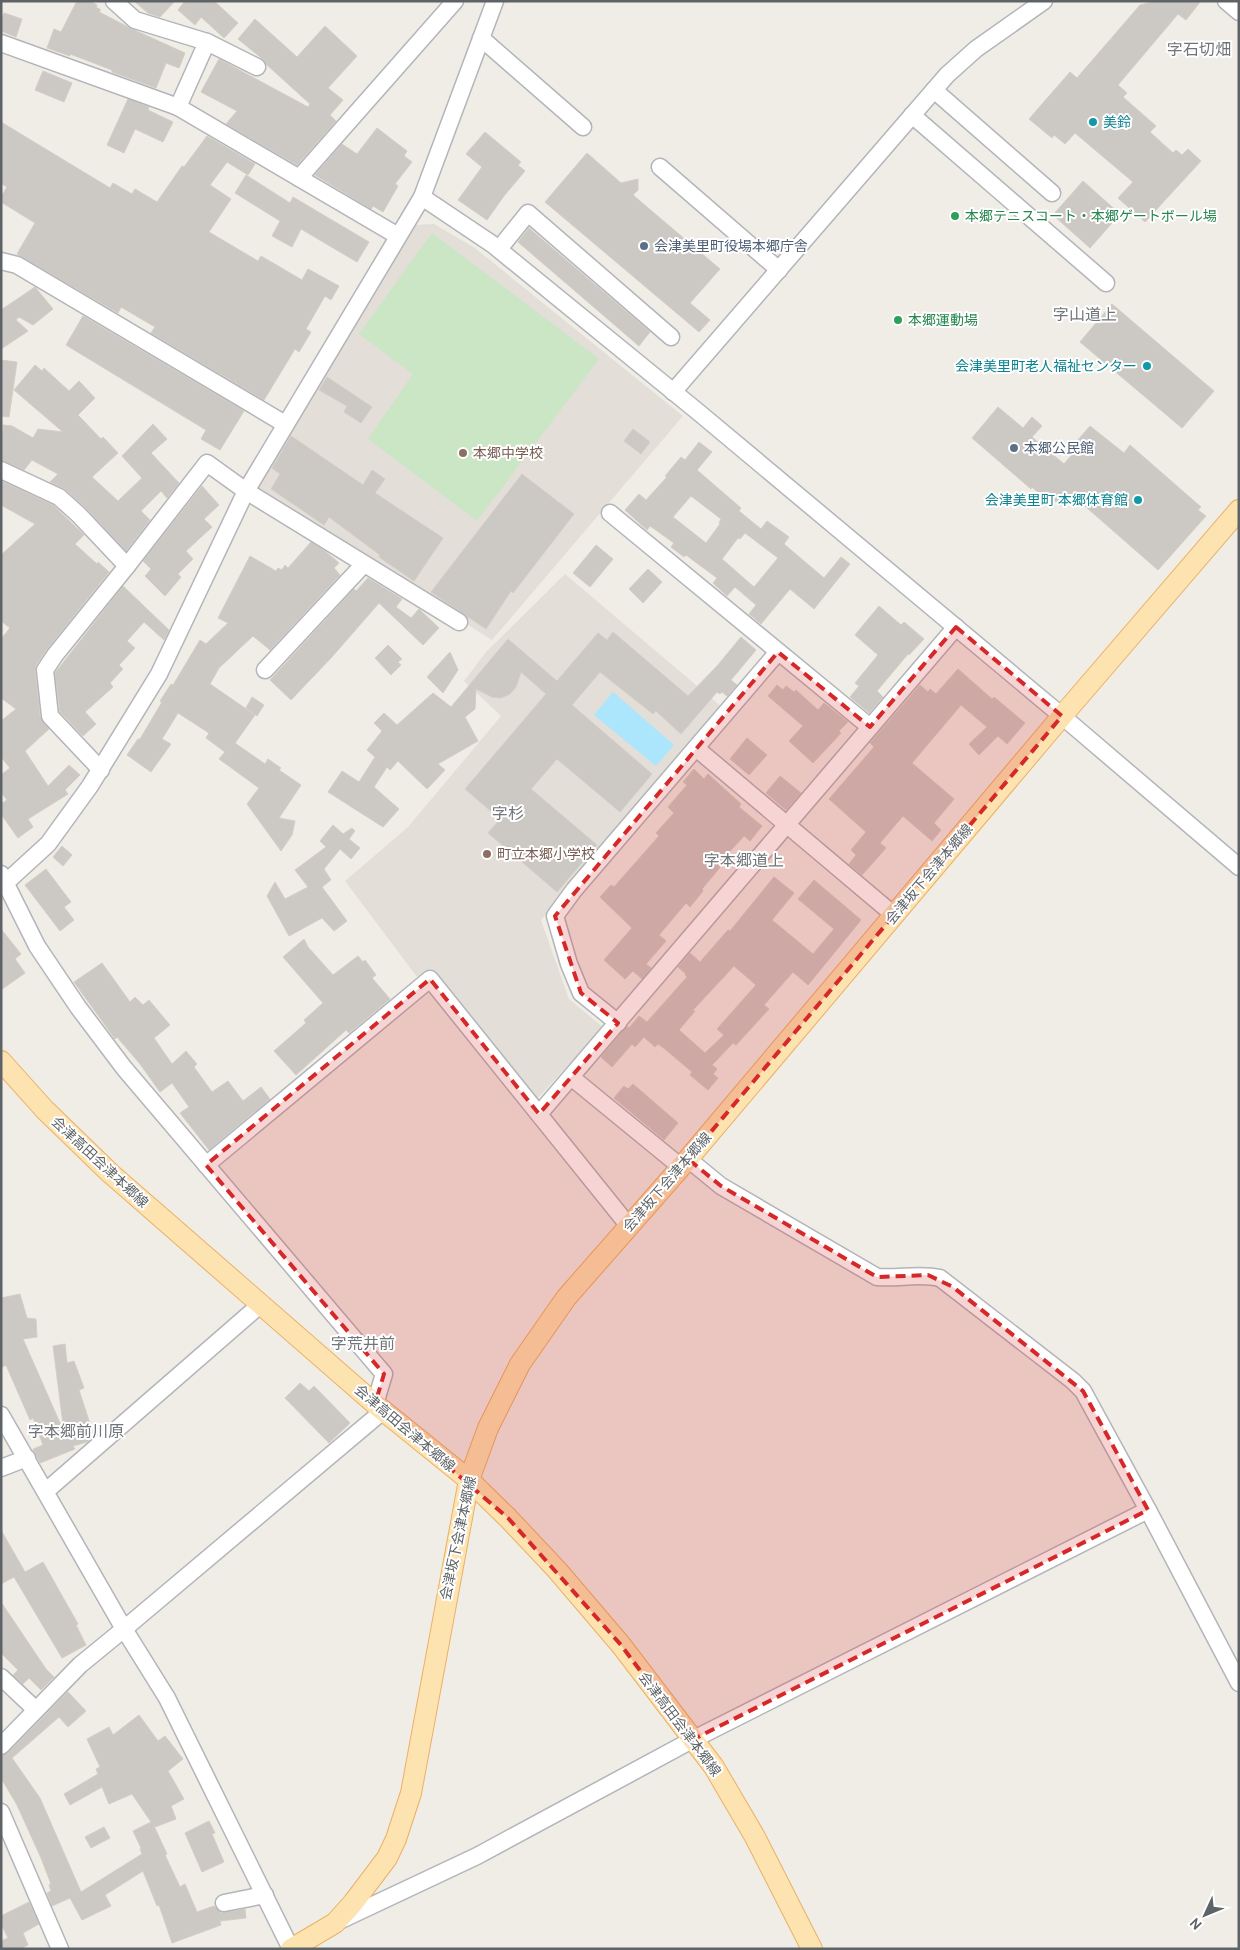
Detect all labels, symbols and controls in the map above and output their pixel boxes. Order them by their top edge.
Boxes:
district label: 字石切畑 [1167,40,1231,59]
place label: 美鈴 [1103,113,1131,131]
marker: 美鈴 [1087,116,1099,128]
place label: 本郷テニスコート・本郷ゲートボール場 [965,207,1217,225]
marker: 本郷テニスコート・本郷ゲートボール場 [949,210,961,222]
place label: 会津美里町役場本郷庁舎 [654,237,808,255]
marker: 会津美里町役場本郷庁舎 [638,240,650,252]
district label: 字山道上 [1053,305,1117,324]
place label: 本郷運動場 [908,311,978,329]
marker: 本郷運動場 [892,314,904,326]
place label: 会津美里町老人福祉センター [955,357,1137,375]
marker: 会津美里町老人福祉センター [1141,360,1153,372]
place label: 本郷公民館 [1024,439,1094,457]
marker: 本郷公民館 [1008,442,1020,454]
place label: 本郷中学校 [473,444,543,462]
marker: 本郷中学校 [457,447,469,459]
place label: 会津美里町 本郷体育館 [985,491,1128,509]
marker: 会津美里町 本郷体育館 [1132,494,1144,506]
district label: 字杉 [492,804,524,823]
street label: 会津坂下会津本郷線 [882,820,976,928]
place label: 町立本郷小学校 [497,845,595,863]
marker: 町立本郷小学校 [481,848,493,860]
district label: 字本郷道上 [704,851,784,870]
street label: 会津高田会津本郷線 [48,1112,152,1212]
street label: 会津坂下会津本郷線 [619,1129,715,1235]
district label: 字荒井前 [331,1334,395,1353]
street label: 会津高田会津本郷線 [351,1381,459,1475]
district label: 字本郷前川原 [28,1422,124,1441]
street label: 会津坂下会津本郷線 [436,1475,480,1601]
street label: 会津高田会津本郷線 [635,1668,725,1780]
north arrow [1180,1890,1230,1940]
text: N [1186,1914,1206,1934]

